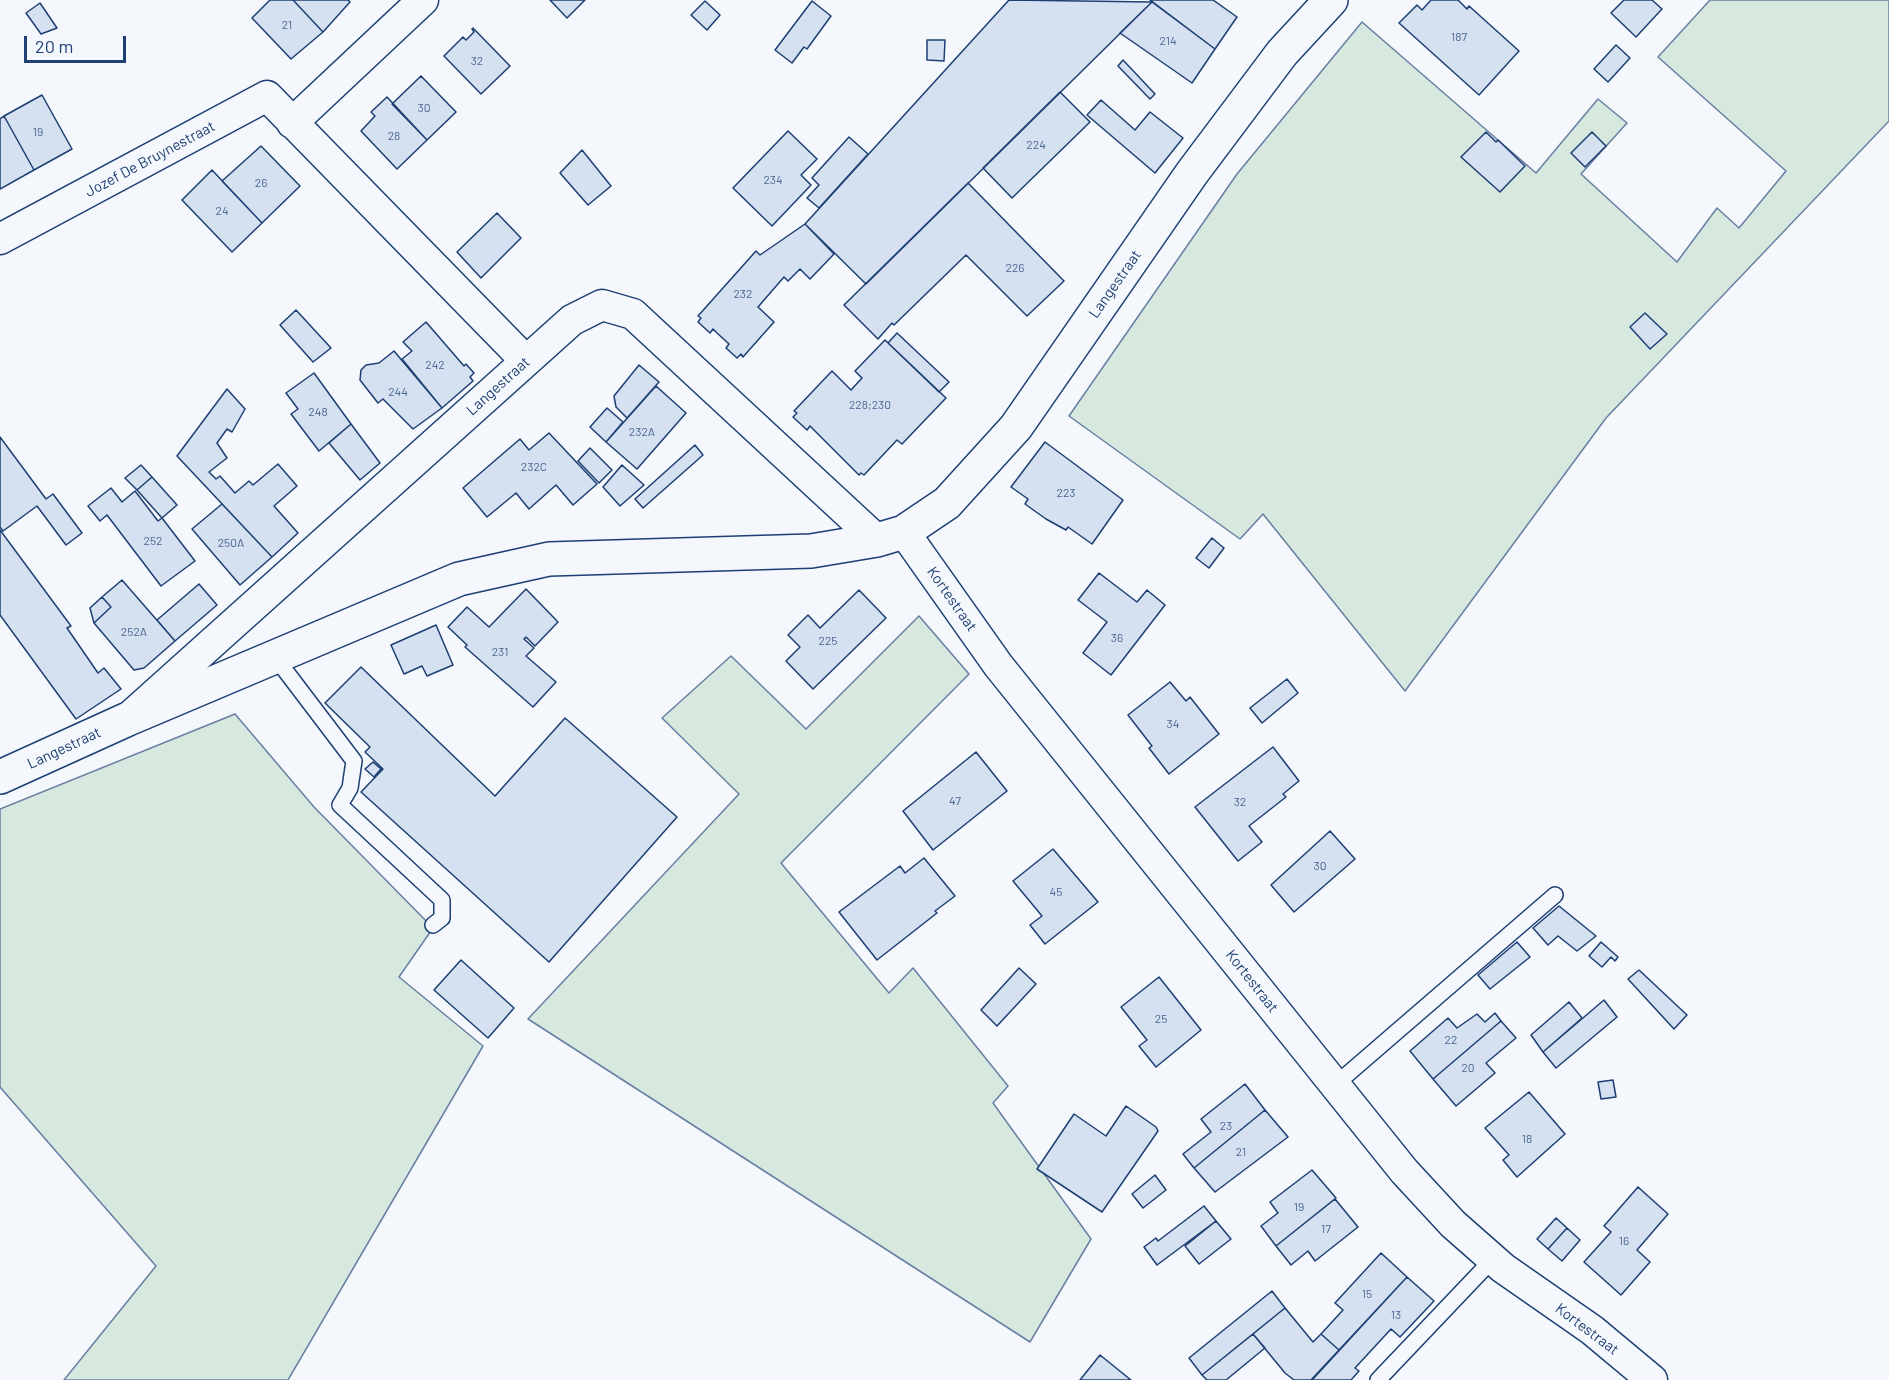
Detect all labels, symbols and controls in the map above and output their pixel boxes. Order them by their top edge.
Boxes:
house number: 21 [282,18,292,32]
scale bar [27,24,129,62]
house number: 187 [1451,30,1467,44]
house number: 214 [1159,34,1177,48]
text: 20 m [35,35,73,57]
house number: 32 [471,54,483,68]
house number: 30 [418,101,430,115]
street label: Jozef De Bruynestraat [82,117,218,201]
house number: 19 [33,125,43,139]
house number: 28 [388,129,400,143]
house number: 224 [1026,138,1046,152]
house number: 234 [763,173,783,187]
house number: 26 [255,176,267,190]
house number: 24 [215,204,229,218]
street label: Langestraat [1085,246,1145,322]
house number: 226 [1005,261,1025,275]
house number: 232 [734,287,752,301]
street label: Langestraat [463,353,533,419]
house number: 242 [425,358,445,372]
house number: 244 [388,385,408,399]
house number: 228;230 [849,398,891,412]
house number: 248 [308,405,328,419]
house number: 232A [629,425,655,439]
house number: 232C [521,460,547,474]
house number: 223 [1057,486,1075,500]
house number: 252 [143,534,163,548]
house number: 250A [218,536,244,550]
street label: Kortestraat [923,563,981,635]
house number: 252A [121,625,147,639]
house number: 36 [1111,631,1123,645]
house number: 225 [818,634,838,648]
house number: 231 [492,645,508,659]
house number: 34 [1167,717,1179,731]
street label: Langestraat [24,723,104,773]
house number: 47 [949,794,961,808]
house number: 32 [1234,795,1246,809]
house number: 30 [1314,859,1326,873]
house number: 45 [1050,885,1062,899]
street label: Kortestraat [1222,946,1282,1016]
house number: 25 [1155,1012,1167,1026]
house number: 22 [1445,1033,1457,1047]
house number: 20 [1461,1061,1475,1075]
house number: 23 [1220,1119,1232,1133]
house number: 18 [1522,1132,1532,1146]
house number: 21 [1236,1145,1246,1159]
house number: 19 [1294,1200,1304,1214]
house number: 17 [1321,1222,1331,1236]
house number: 16 [1619,1234,1629,1248]
house number: 15 [1362,1287,1372,1301]
street label: Kortestraat [1552,1299,1622,1359]
house number: 13 [1391,1308,1401,1322]

